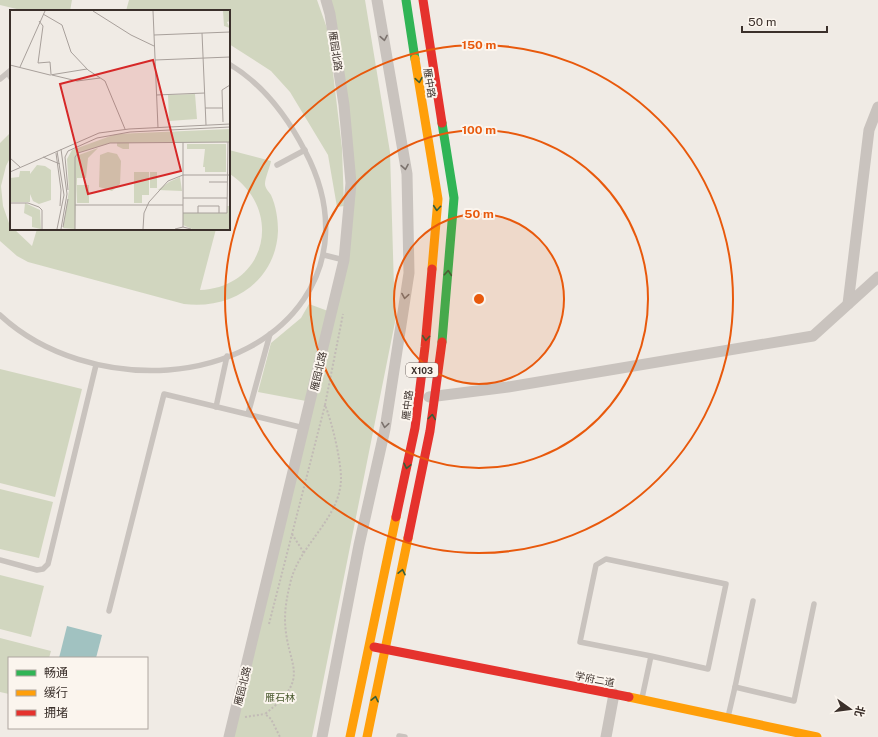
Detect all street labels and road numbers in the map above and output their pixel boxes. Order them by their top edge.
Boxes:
street label: 雁园北路 [327,30,345,72]
street label: 雁中路 [422,67,438,99]
street label: 雁园北路 [308,350,328,392]
road number: X103 [406,363,438,377]
street label: 雁中路 [399,389,415,421]
street label: 雁园北路 [231,665,253,707]
street label: 学府二道 [574,669,616,689]

